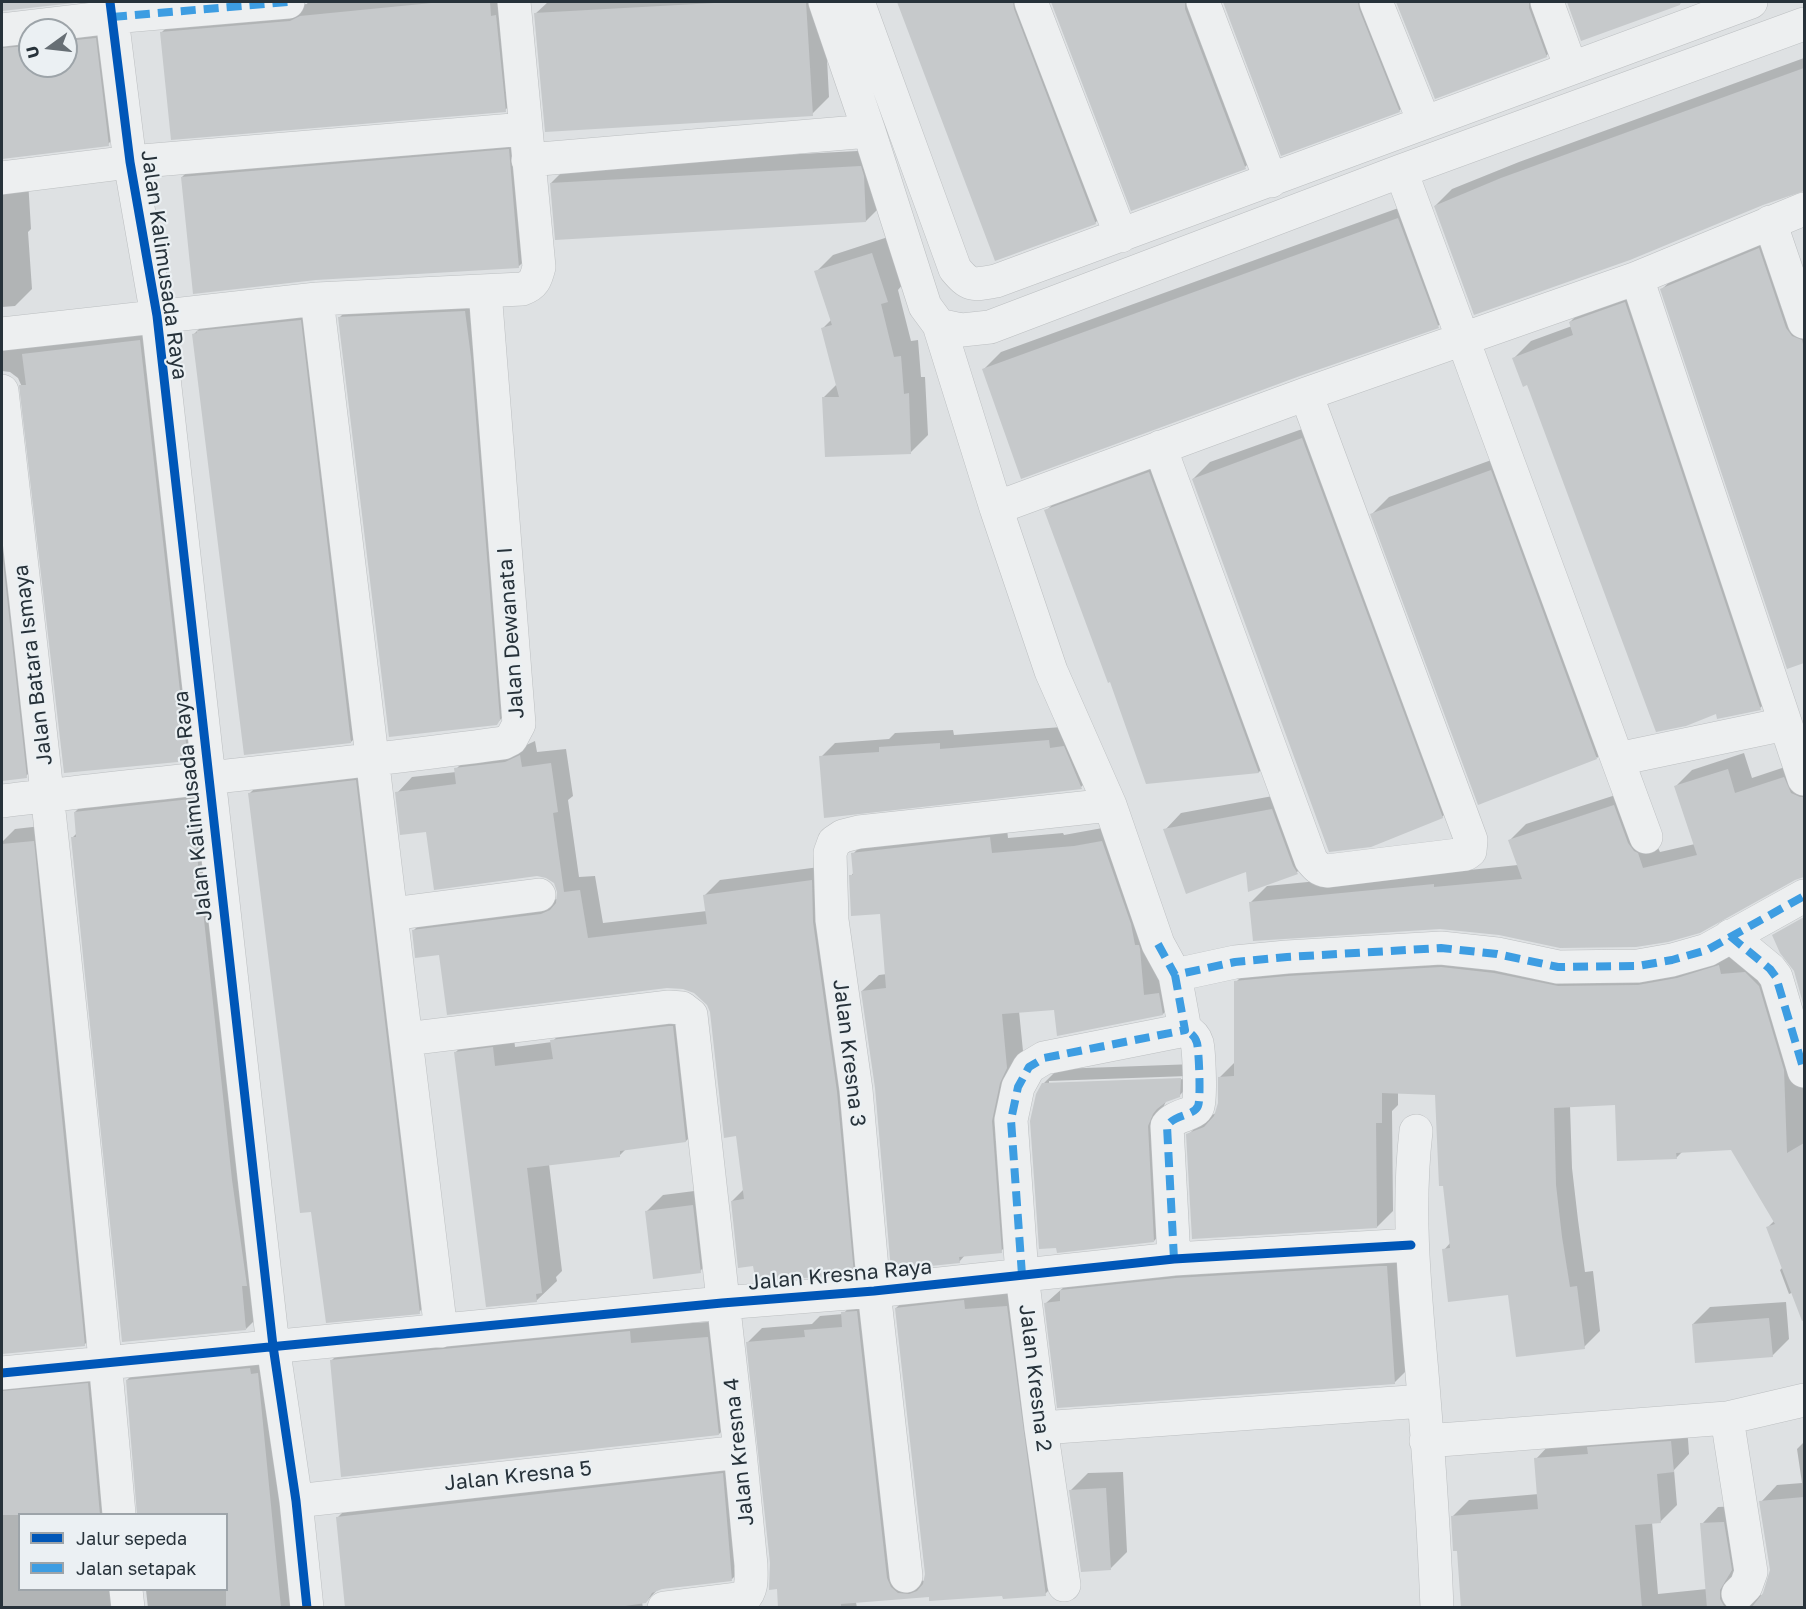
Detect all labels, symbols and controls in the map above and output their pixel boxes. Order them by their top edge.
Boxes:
north arrow [18,18,78,78]
text: U [21,44,44,60]
street label: Jalan Kalimusada Raya [135,149,193,381]
street label: Jalan Dewanata I [492,546,530,720]
street label: Jalan Batara Ismaya [8,563,58,767]
street label: Jalan Kalimusada Raya [168,690,218,922]
street label: Jalan Kresna 3 [827,978,871,1128]
street label: Jalan Kresna Raya [747,1254,933,1296]
street label: Jalan Kresna 2 [1013,1303,1057,1453]
street label: Jalan Kresna 4 [719,1377,759,1527]
street label: Jalan Kresna 5 [443,1456,593,1496]
legend [18,1513,228,1591]
text: Jalur sepeda [76,1527,187,1549]
text: Jalan setapak [76,1557,196,1579]

